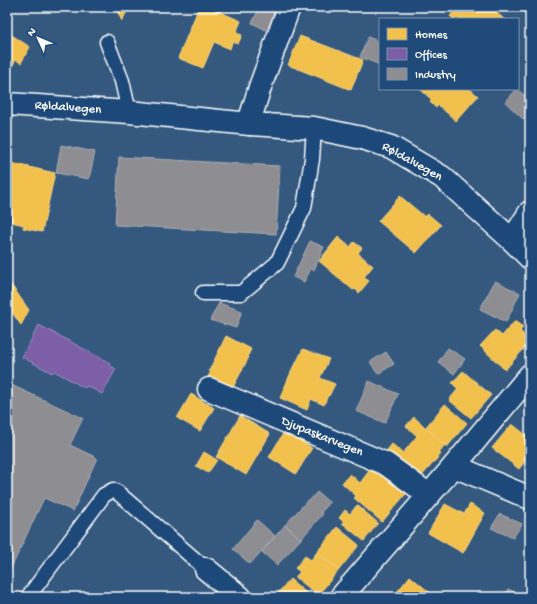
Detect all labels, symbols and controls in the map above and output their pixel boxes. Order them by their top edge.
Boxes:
north arrow [18,18,58,58]
legend [379,18,519,90]
text: N [25,26,39,39]
text: Homes [415,29,448,43]
text: Offices [415,49,447,63]
text: Industry [415,69,456,83]
street label: Røldalvegen [34,98,103,118]
street label: Røldalvegen [379,139,446,185]
street label: Djupaskarvegen [278,413,366,461]

